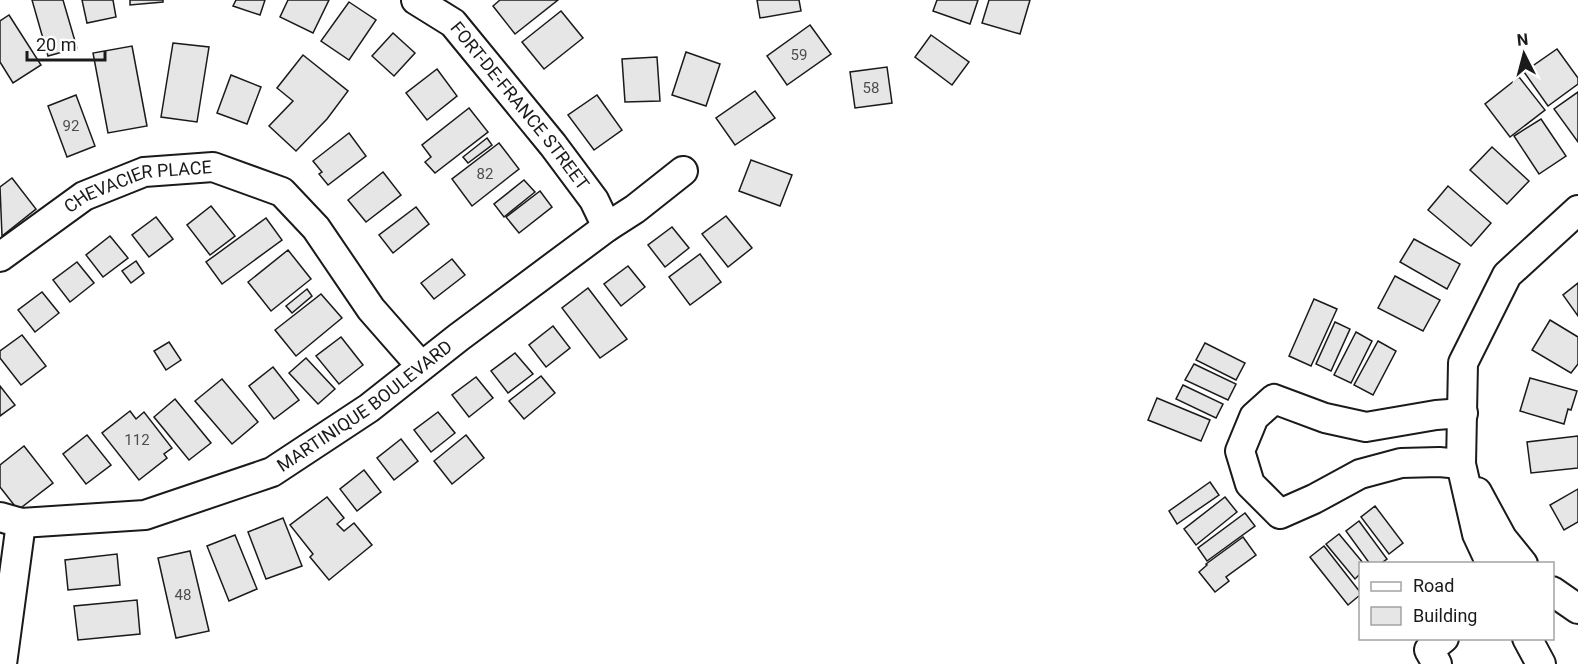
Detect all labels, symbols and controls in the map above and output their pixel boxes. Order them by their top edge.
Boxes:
street label: FORT-DE-FRANCE STREET [446,17,594,194]
scale bar [27,24,105,62]
north arrow [1494,24,1554,84]
text: N [1516,30,1529,50]
text: 20 m [36,34,76,55]
house number: 59 [791,46,807,64]
house number: 58 [863,79,879,97]
house number: 92 [63,117,79,135]
street label: CHEVACIER PLACE [60,156,212,217]
house number: 82 [477,165,493,183]
street label: MARTINIQUE BOULEVARD [273,336,456,476]
house number: 112 [124,431,150,449]
legend [1359,562,1554,640]
text: Road [1413,575,1454,596]
house number: 48 [175,586,191,604]
text: Building [1413,605,1477,626]

